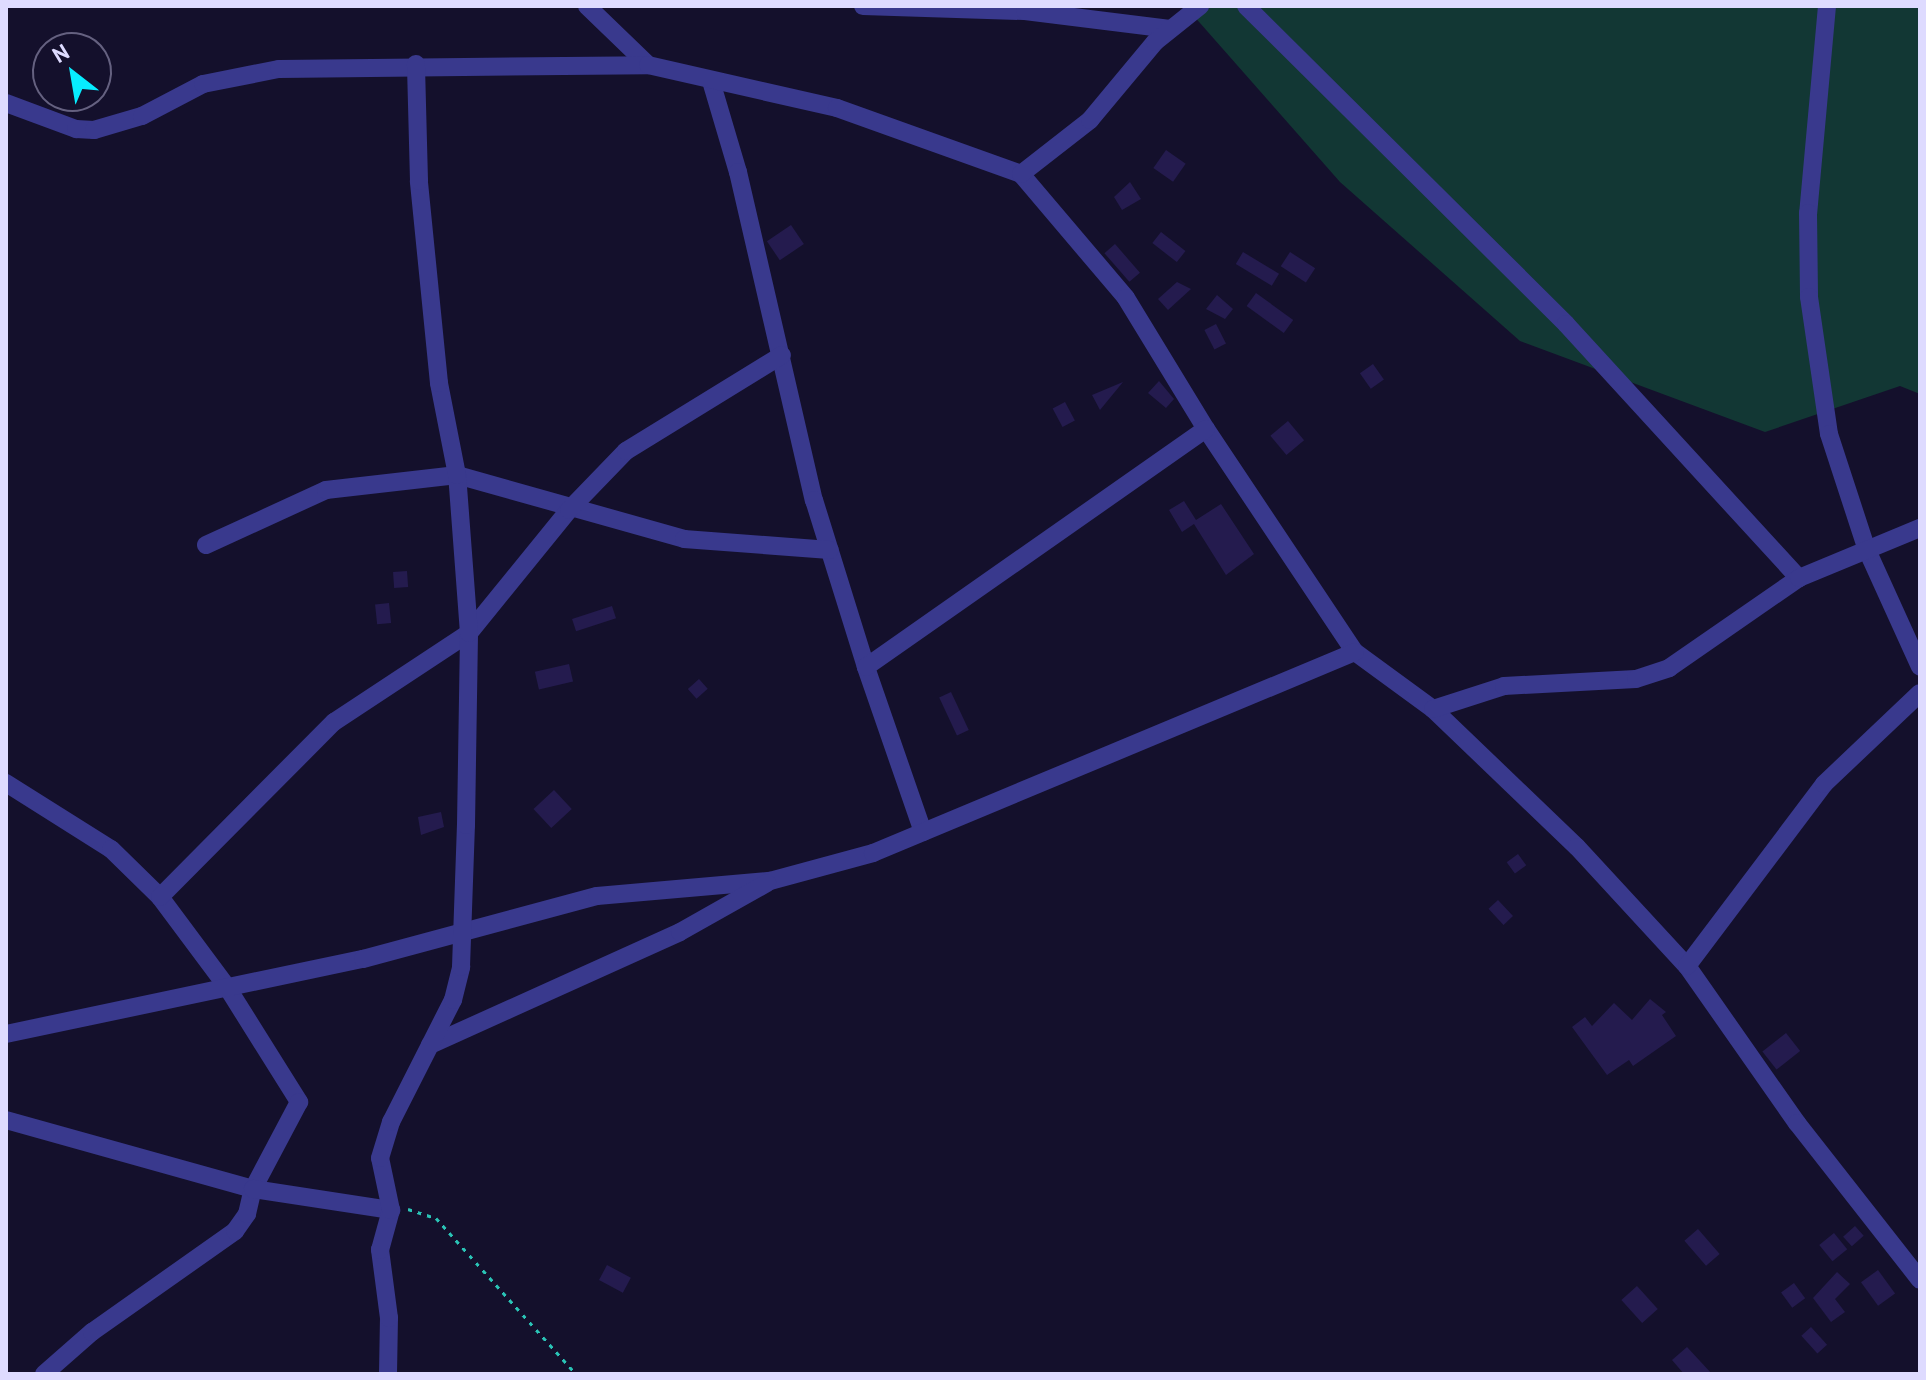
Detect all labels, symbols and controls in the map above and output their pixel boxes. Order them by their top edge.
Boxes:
north arrow [32,32,112,112]
text: N [47,37,74,69]

